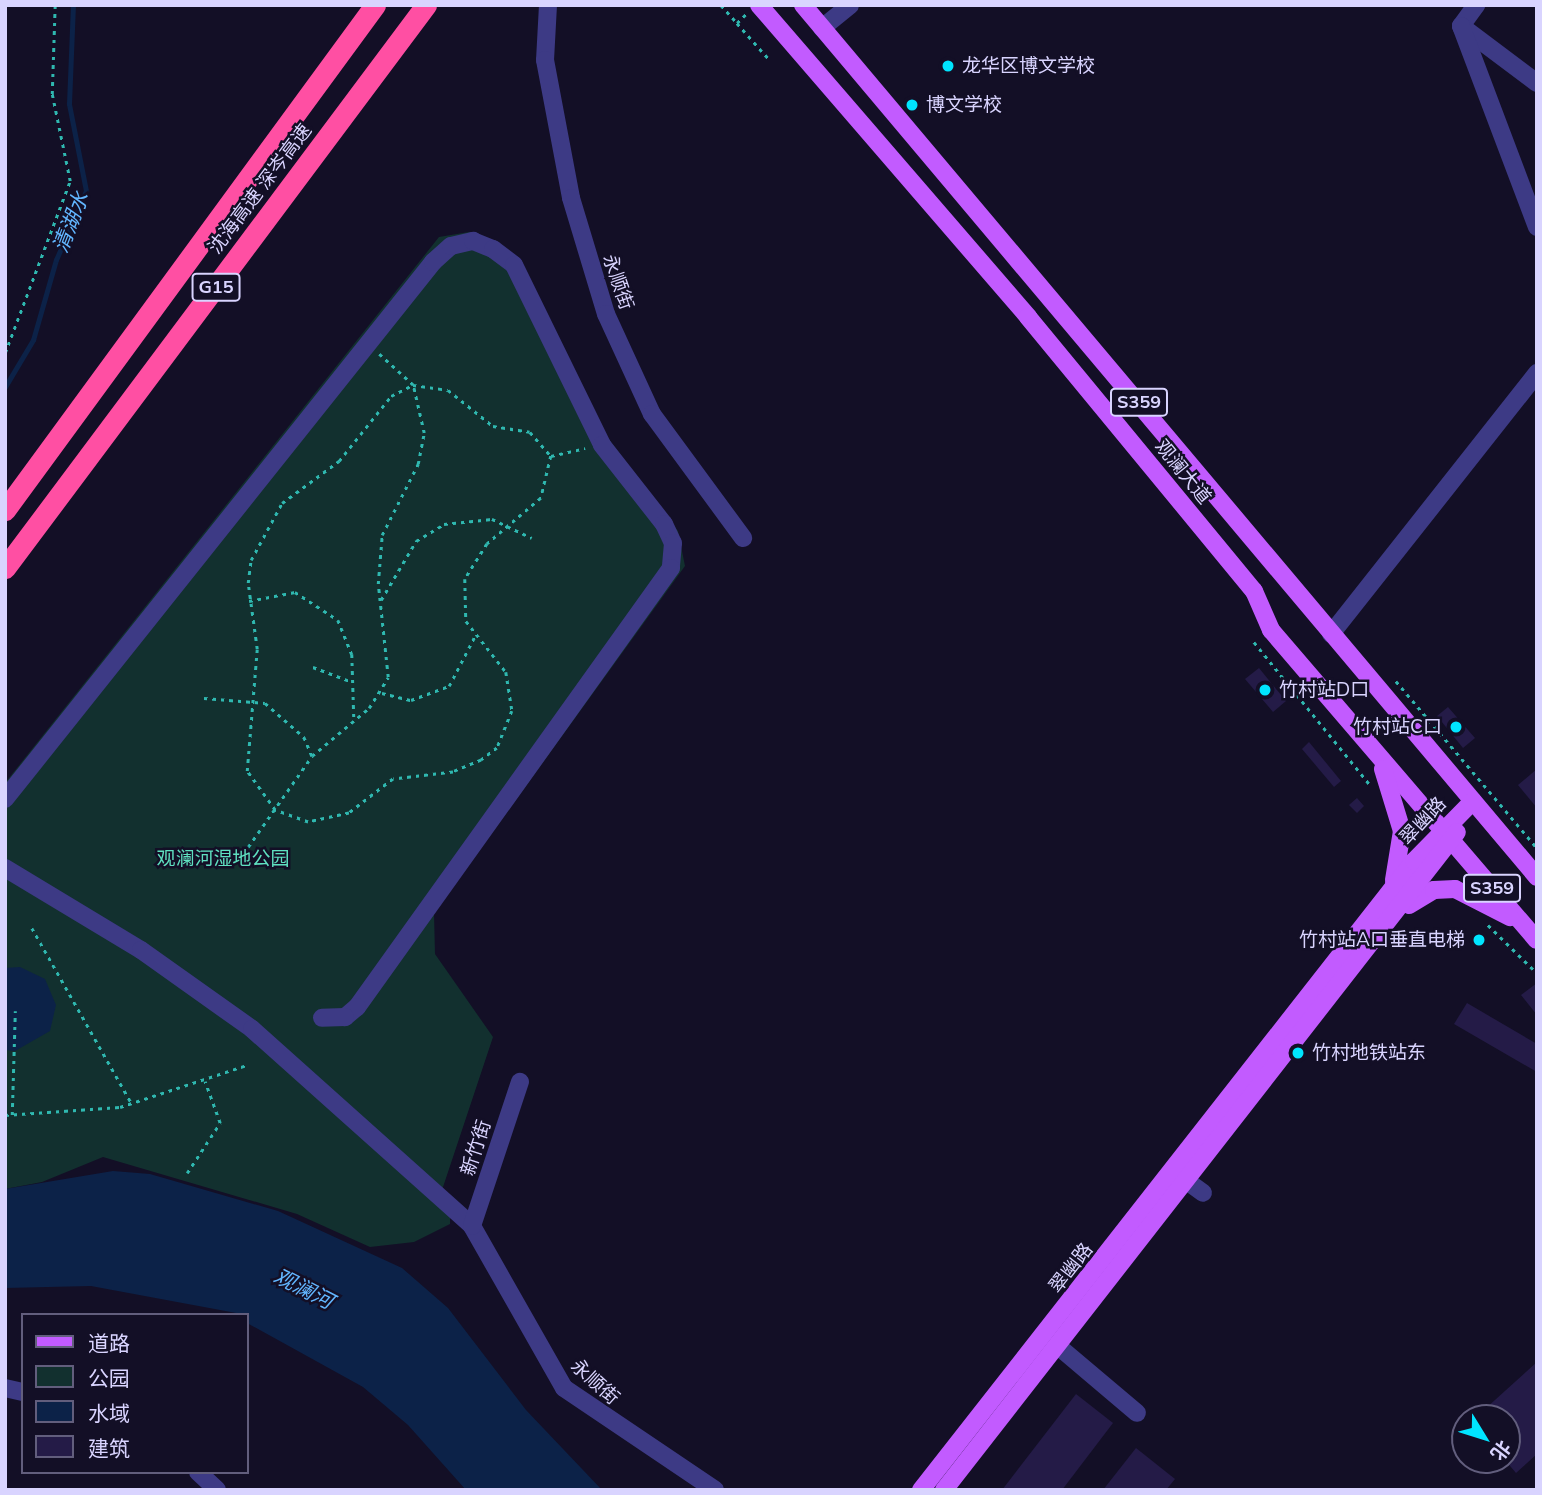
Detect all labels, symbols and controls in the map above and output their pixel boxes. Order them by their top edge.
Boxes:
place label: 龙华区博文学校 [962,55,1095,77]
marker: 龙华区博文学校 [940,58,956,74]
place label: 博文学校 [926,94,1002,116]
marker: 博文学校 [904,97,920,113]
street label: 沈海高速 深岑高速 [204,119,316,259]
water label: 清湖水 [47,188,93,256]
street label: 永顺街 [598,251,638,313]
road number: G15 [192,272,241,302]
road number: S359 [1109,388,1169,416]
street label: 观澜大道 [1150,435,1216,509]
place label: 竹村站D口 [1279,679,1369,701]
marker: 竹村站D口 [1257,682,1273,698]
place label: 竹村站C口 [1353,716,1442,738]
marker: 竹村站C口 [1448,719,1464,735]
street label: 翠幽路 [1395,792,1451,850]
park label: 观澜河湿地公园 [157,848,289,870]
road number: S359 [1462,874,1522,903]
place label: 竹村站A口垂直电梯 [1299,929,1465,951]
marker: 竹村站A口垂直电梯 [1471,932,1487,948]
place label: 竹村地铁站东 [1312,1042,1426,1064]
marker: 竹村地铁站东 [1290,1045,1306,1061]
street label: 新竹街 [456,1117,496,1179]
street label: 翠幽路 [1044,1239,1098,1297]
water label: 观澜河 [270,1262,338,1314]
legend [21,1313,248,1474]
text: 道路 [88,1330,130,1356]
street label: 永顺街 [566,1354,624,1410]
text: 公园 [88,1365,130,1391]
text: 水域 [88,1400,130,1426]
north arrow [1451,1404,1521,1474]
text: 建筑 [88,1435,130,1461]
text: 北 [1486,1436,1516,1466]

